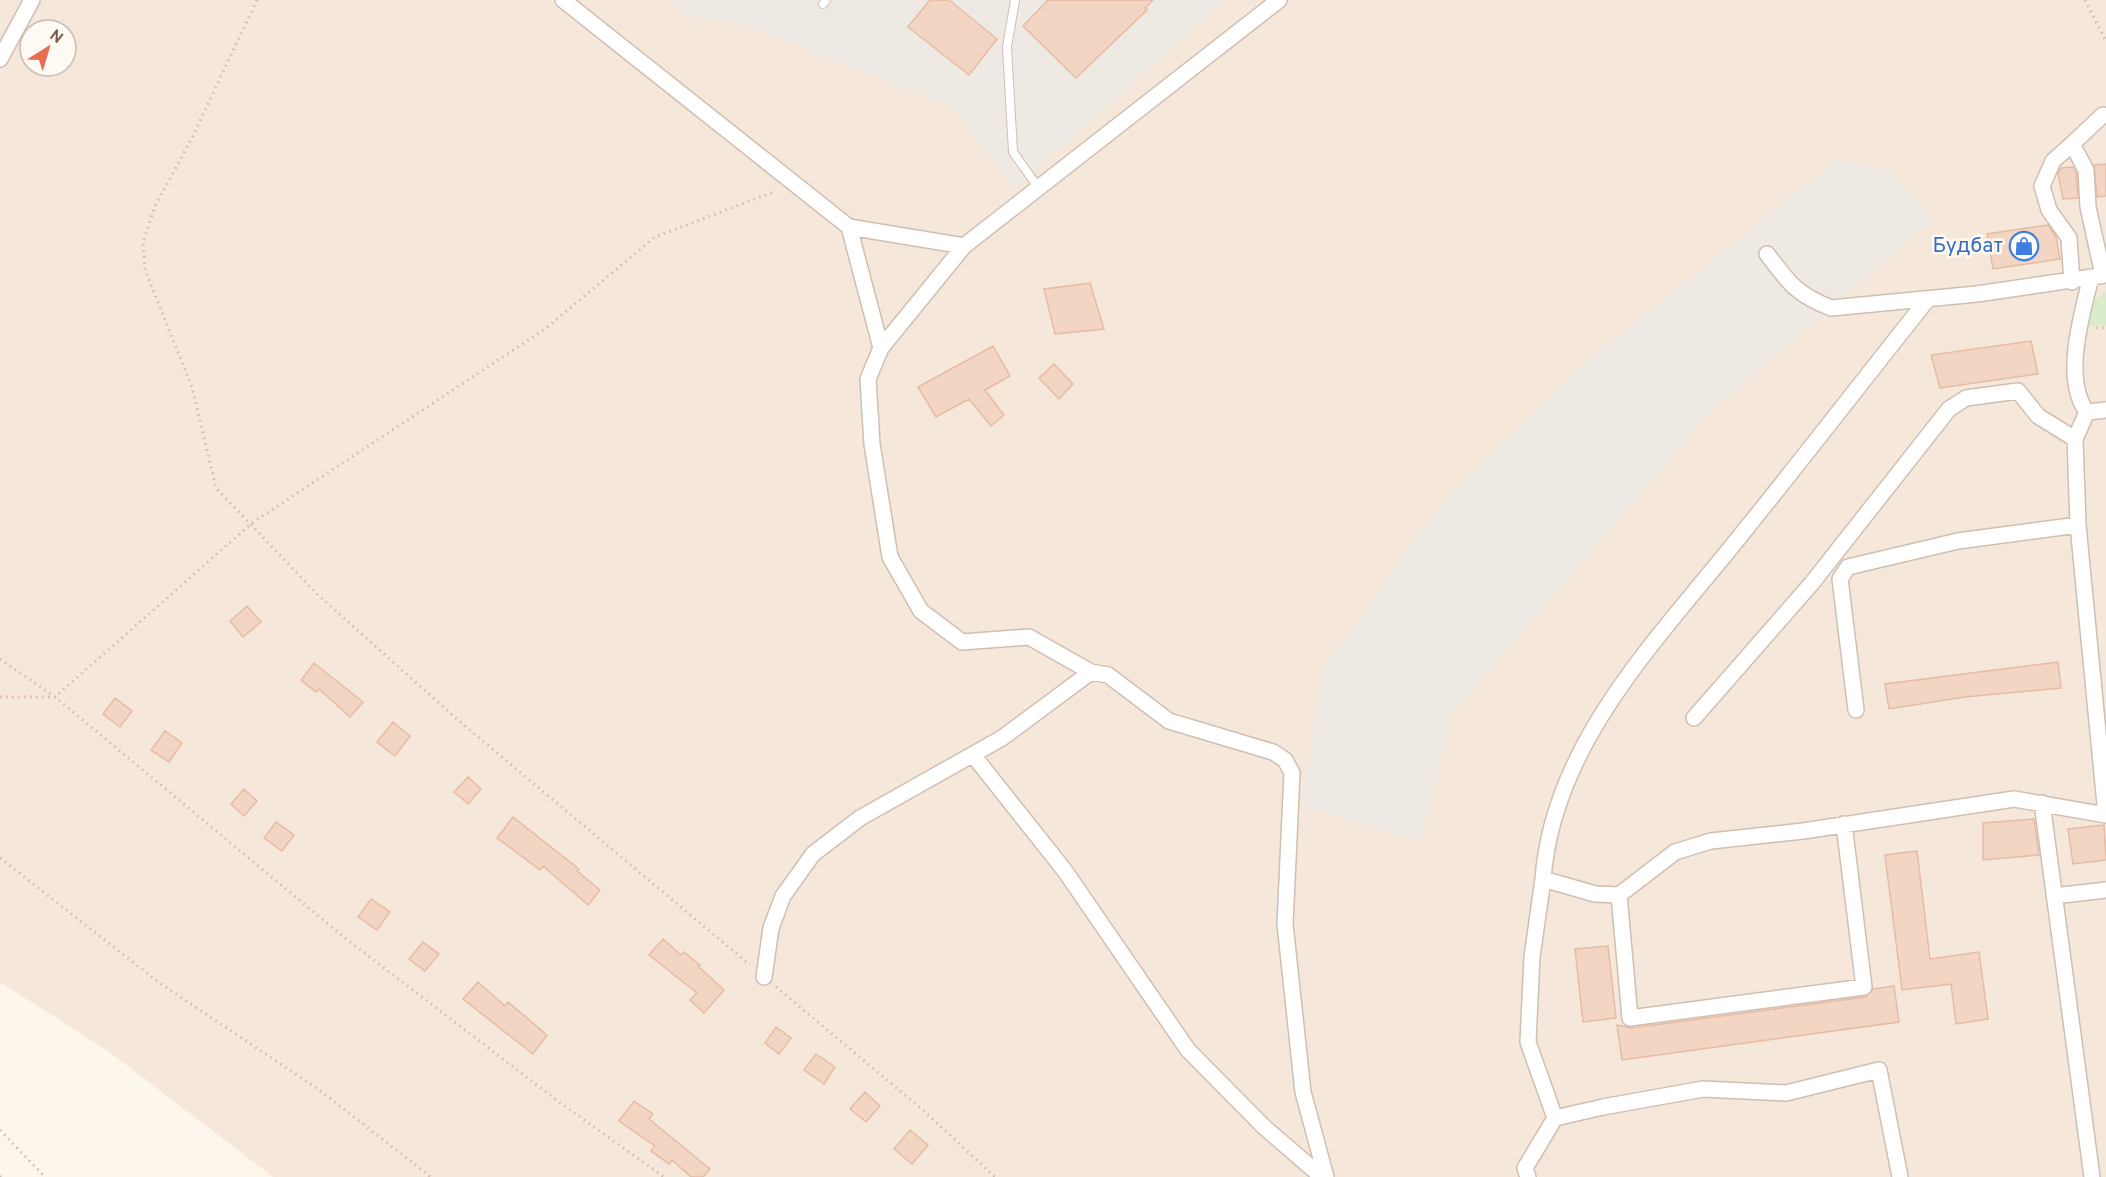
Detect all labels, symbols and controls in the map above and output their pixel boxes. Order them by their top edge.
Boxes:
north arrow [18,18,78,78]
text: N [45,26,66,49]
shop icon: Будбат [2008,230,2040,262]
place label: Будбат [1933,233,2003,260]

